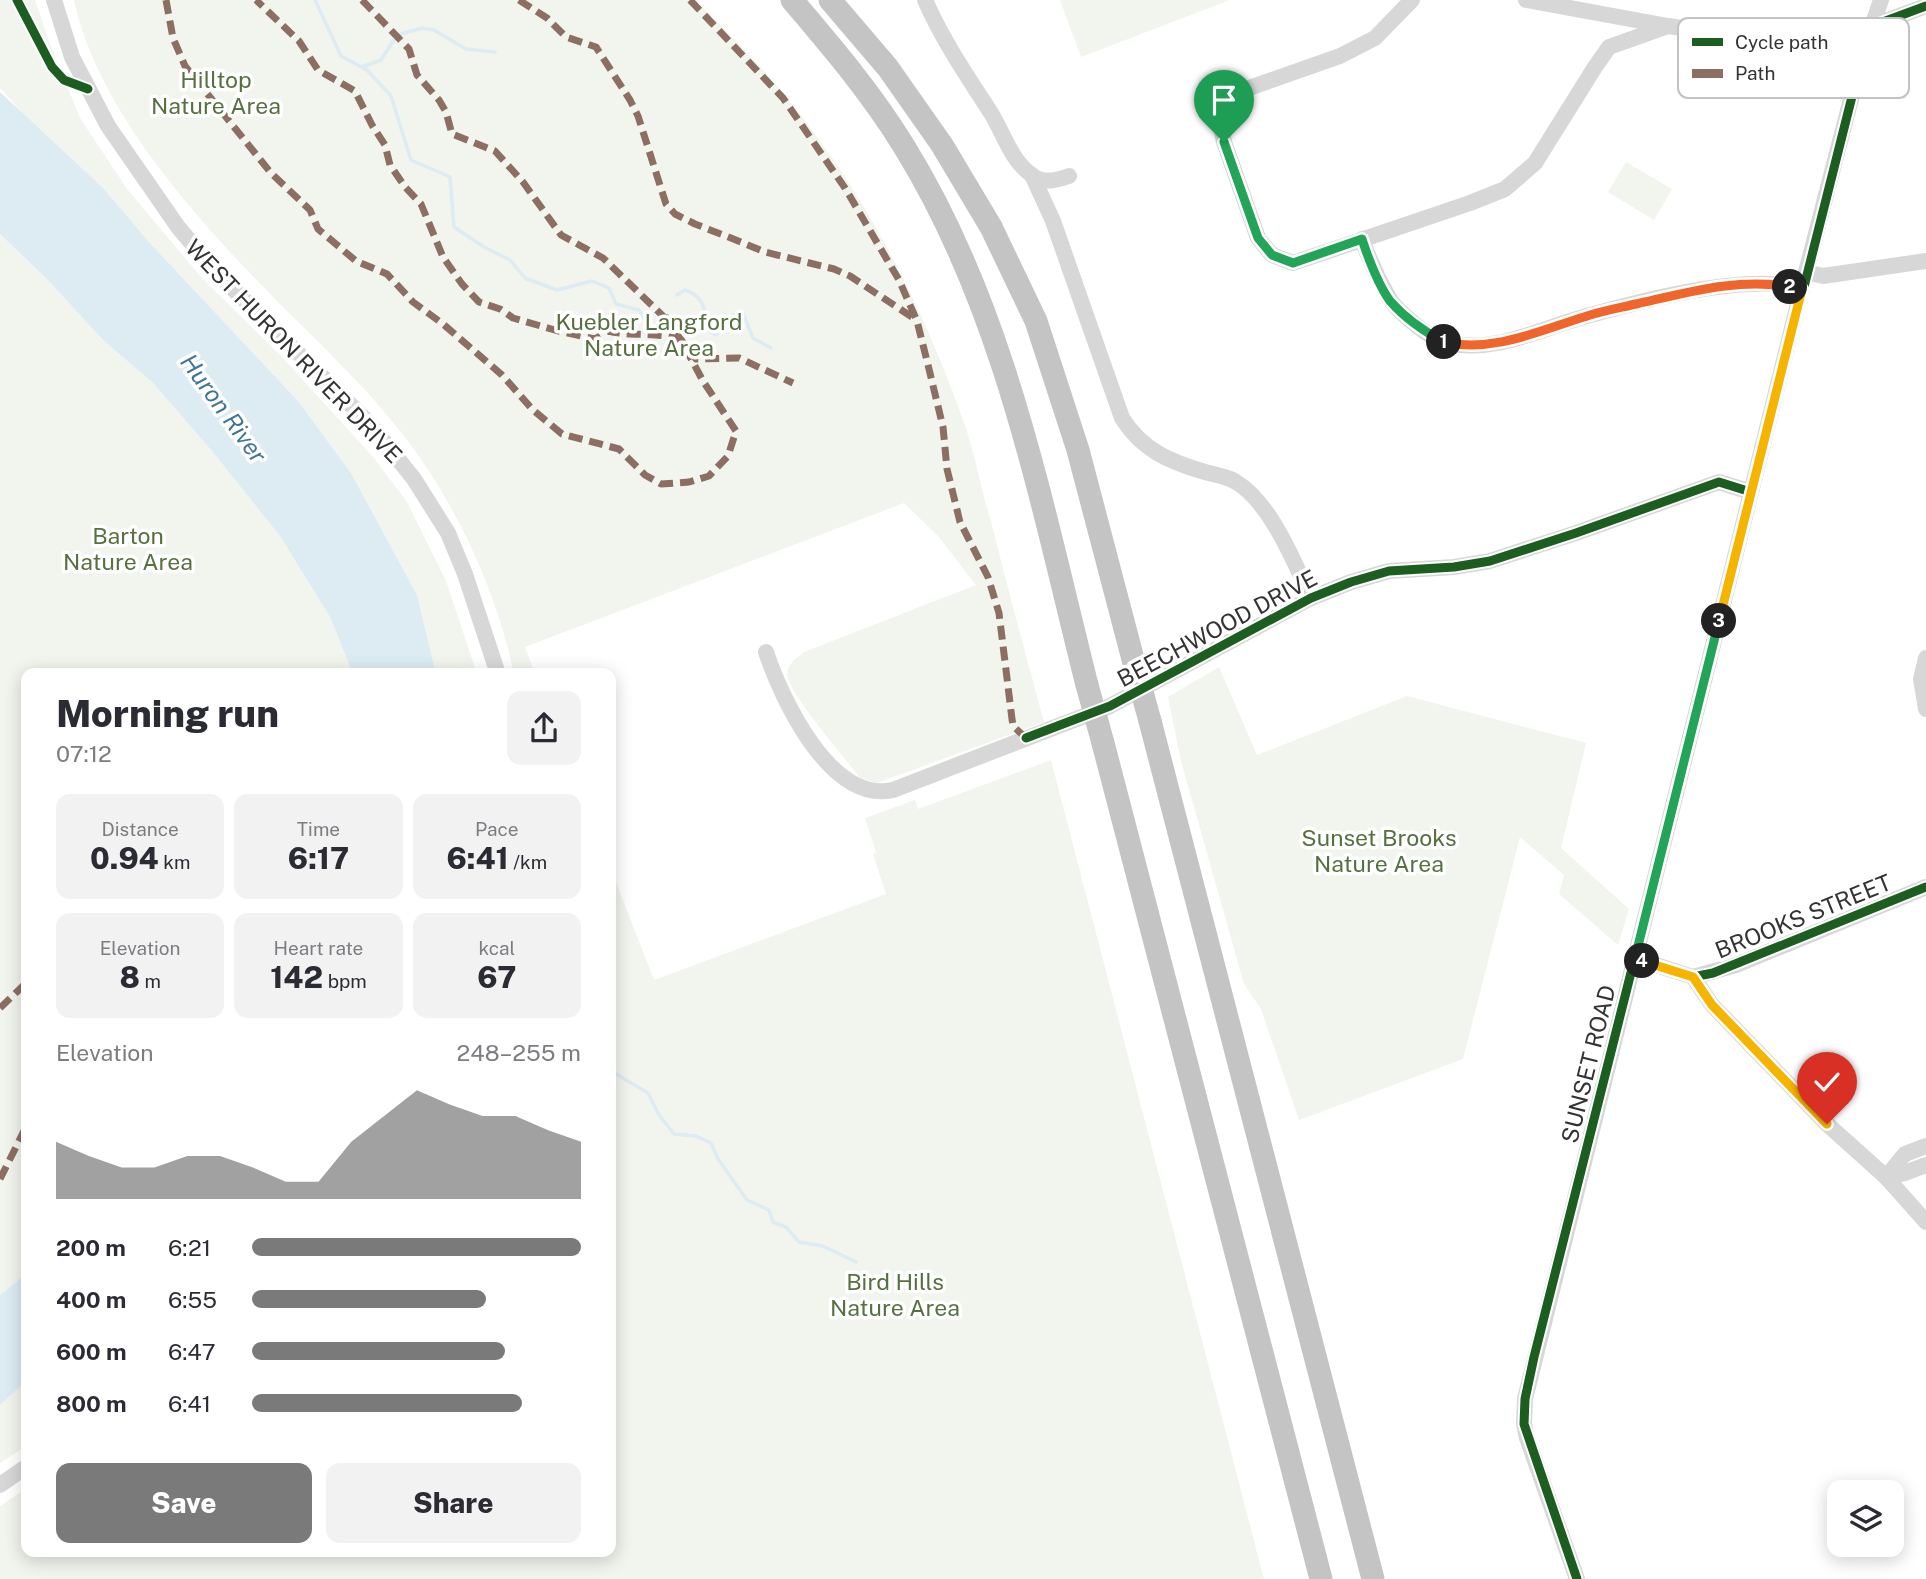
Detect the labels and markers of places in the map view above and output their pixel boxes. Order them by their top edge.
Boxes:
pin [1194,70,1254,142]
pin: 2 [1772,270,1808,304]
pin: 1 [1426,324,1462,360]
pin: 3 [1702,604,1736,638]
pin: 4 [1624,944,1660,978]
pin [1797,1052,1857,1124]

